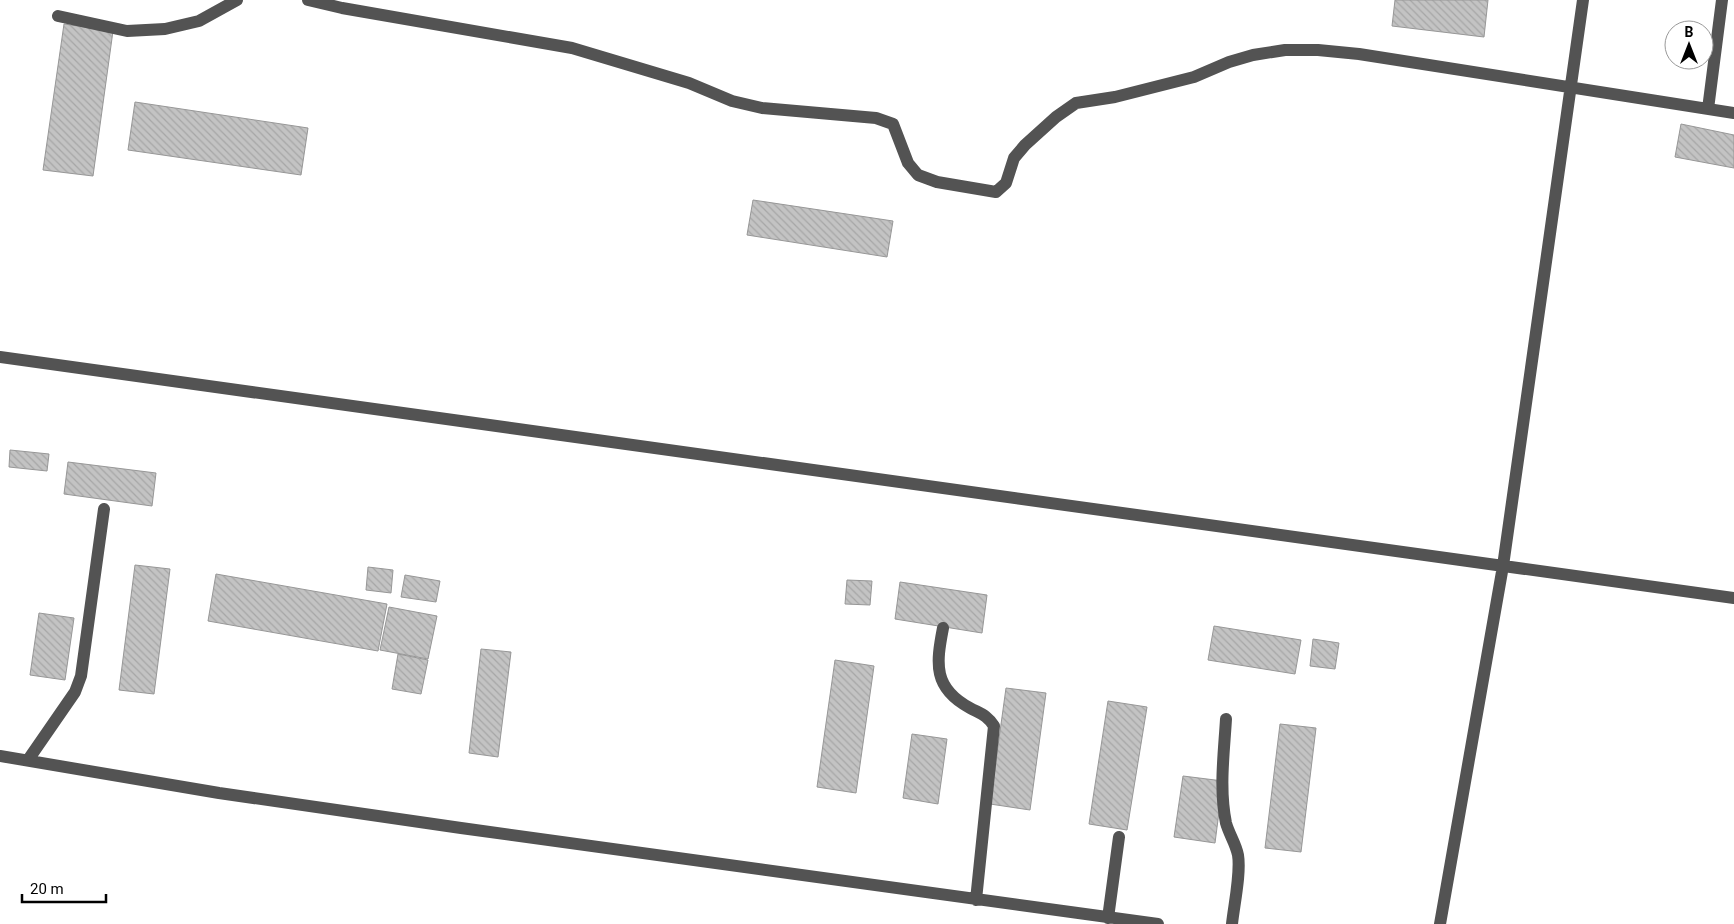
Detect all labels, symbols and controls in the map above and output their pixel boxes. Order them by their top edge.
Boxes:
north arrow [1664,20,1714,70]
text: B [1685,24,1694,40]
scale bar [22,872,106,904]
text: 20 m [30,880,64,898]

